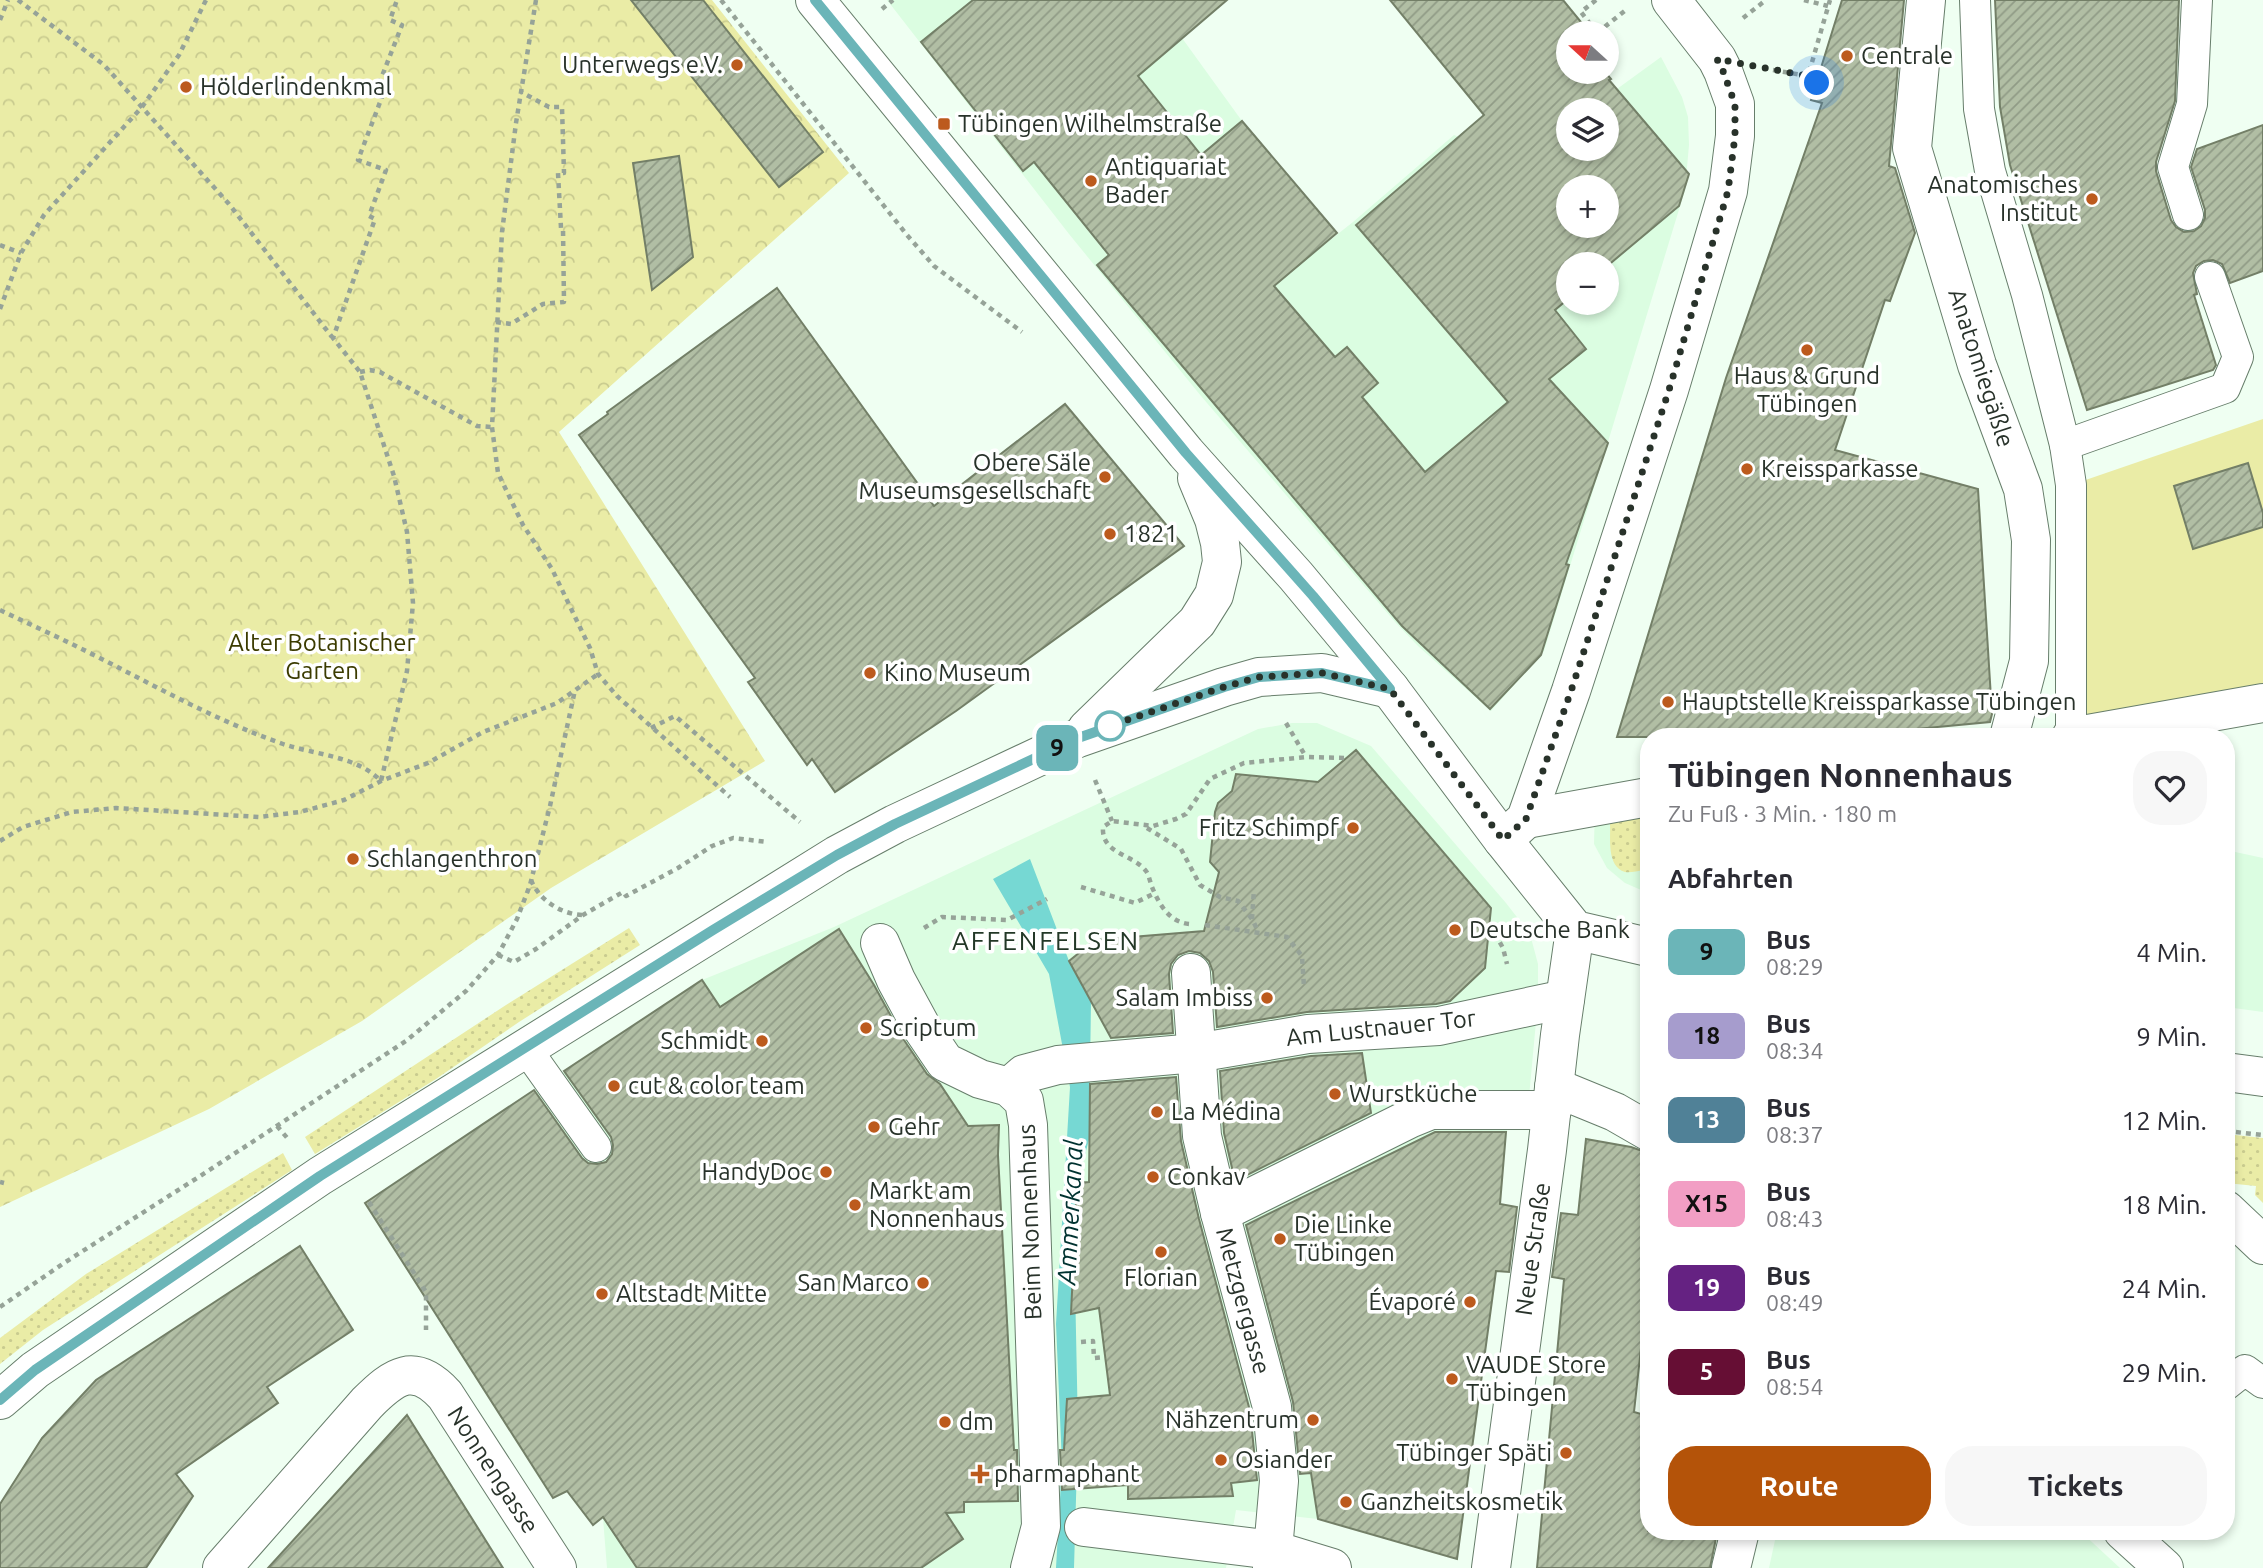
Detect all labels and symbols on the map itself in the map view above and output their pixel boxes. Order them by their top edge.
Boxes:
north arrow [1556,21,1619,84]
place label: Centrale [1861,42,1953,69]
marker: Centrale [1839,48,1855,64]
place label: Unterwegs e.V. [562,51,723,78]
marker: Unterwegs e.V. [729,57,745,73]
your location [1799,65,1834,100]
place label: Hölderlindenkmal [200,73,392,100]
marker: Hölderlindenkmal [178,79,194,95]
place label: Tübingen Wilhelmstraße [958,110,1222,137]
marker: Tübingen Wilhelmstraße [936,116,952,132]
place label: Antiquariat Bader [1105,153,1227,208]
place label: Anatomisches Institut [1927,171,2079,226]
marker: Antiquariat Bader [1083,173,1099,189]
marker: Anatomisches Institut [2084,191,2100,207]
street label: Anatomiegäßle [1943,285,2020,450]
marker: Haus & Grund Tübingen [1799,342,1815,358]
place label: Haus & Grund Tübingen [1734,362,1880,417]
place label: Obere Säle Museumsgesellschaft [858,449,1092,504]
place label: Kreissparkasse [1761,455,1919,482]
marker: Kreissparkasse [1739,461,1755,477]
marker: Obere Säle Museumsgesellschaft [1097,469,1113,485]
place label: 1821 [1124,520,1178,547]
marker: 1821 [1102,526,1118,542]
park label: Alter Botanischer Garten [228,629,416,684]
place label: Kino Museum [884,659,1031,686]
marker: Kino Museum [862,665,878,681]
place label: Hauptstelle Kreissparkasse Tübingen [1682,688,2076,715]
marker: Hauptstelle Kreissparkasse Tübingen [1660,694,1676,710]
unlabelled marker [1095,711,1125,741]
line badge: 9 [1034,725,1080,771]
place label: Fritz Schimpf [1199,814,1340,841]
marker: Fritz Schimpf [1345,820,1361,836]
place label: Schlangenthron [367,845,538,872]
marker: Schlangenthron [345,851,361,867]
place label: Deutsche Bank [1469,916,1630,943]
marker: Deutsche Bank [1447,922,1463,938]
district label: AFFENFELSEN [952,926,1140,955]
place label: Salam Imbiss [1116,984,1253,1011]
marker: Salam Imbiss [1259,990,1275,1006]
street label: Am Lustnauer Tor [1285,1004,1477,1051]
place label: Scriptum [880,1014,977,1041]
marker: Scriptum [858,1020,874,1036]
place label: Schmidt [661,1027,749,1054]
marker: Schmidt [754,1033,770,1049]
place label: cut & color team [628,1072,805,1099]
marker: cut & color team [606,1078,622,1094]
place label: Wurstküche [1349,1080,1478,1107]
marker: Wurstküche [1327,1086,1343,1102]
place label: La Médina [1171,1098,1281,1125]
marker: La Médina [1149,1104,1165,1120]
place label: Gehr [888,1113,940,1140]
marker: Gehr [866,1119,882,1135]
street label: Beim Nonnenhaus [1013,1123,1046,1321]
water label: Ammerkanal [1051,1138,1088,1288]
place label: HandyDoc [701,1158,812,1185]
place label: Conkav [1167,1163,1246,1190]
marker: HandyDoc [818,1164,834,1180]
marker: Conkav [1145,1169,1161,1185]
place label: Markt am Nonnenhaus [869,1177,1005,1232]
street label: Neue Straße [1510,1181,1555,1317]
marker: Markt am Nonnenhaus [847,1197,863,1213]
place label: Die Linke Tübingen [1294,1211,1395,1266]
street label: Metzgergasse [1211,1225,1276,1377]
marker: Die Linke Tübingen [1272,1231,1288,1247]
marker: Florian [1153,1244,1169,1260]
place label: Florian [1124,1264,1198,1291]
place label: San Marco [797,1269,909,1296]
marker: San Marco [915,1275,931,1291]
place label: Altstadt Mitte [616,1280,767,1307]
marker: Altstadt Mitte [594,1286,610,1302]
place label: Évaporé [1368,1287,1456,1315]
marker: Évaporé [1462,1294,1478,1310]
place label: VAUDE Store Tübingen [1466,1351,1606,1406]
marker: VAUDE Store Tübingen [1444,1371,1460,1387]
street label: Nonnengasse [442,1401,544,1538]
place label: Nähzentrum [1165,1406,1299,1433]
place label: dm [959,1408,994,1435]
marker: Nähzentrum [1305,1412,1321,1428]
marker: dm [937,1414,953,1430]
place label: Tübinger Späti [1396,1439,1552,1466]
marker: Tübinger Späti [1558,1445,1574,1461]
place label: Osiander [1235,1446,1332,1473]
marker: Osiander [1213,1452,1229,1468]
place label: pharmaphant [994,1460,1140,1487]
marker: pharmaphant [972,1466,988,1482]
place label: Ganzheitskosmetik [1360,1488,1563,1515]
marker: Ganzheitskosmetik [1338,1494,1354,1510]

